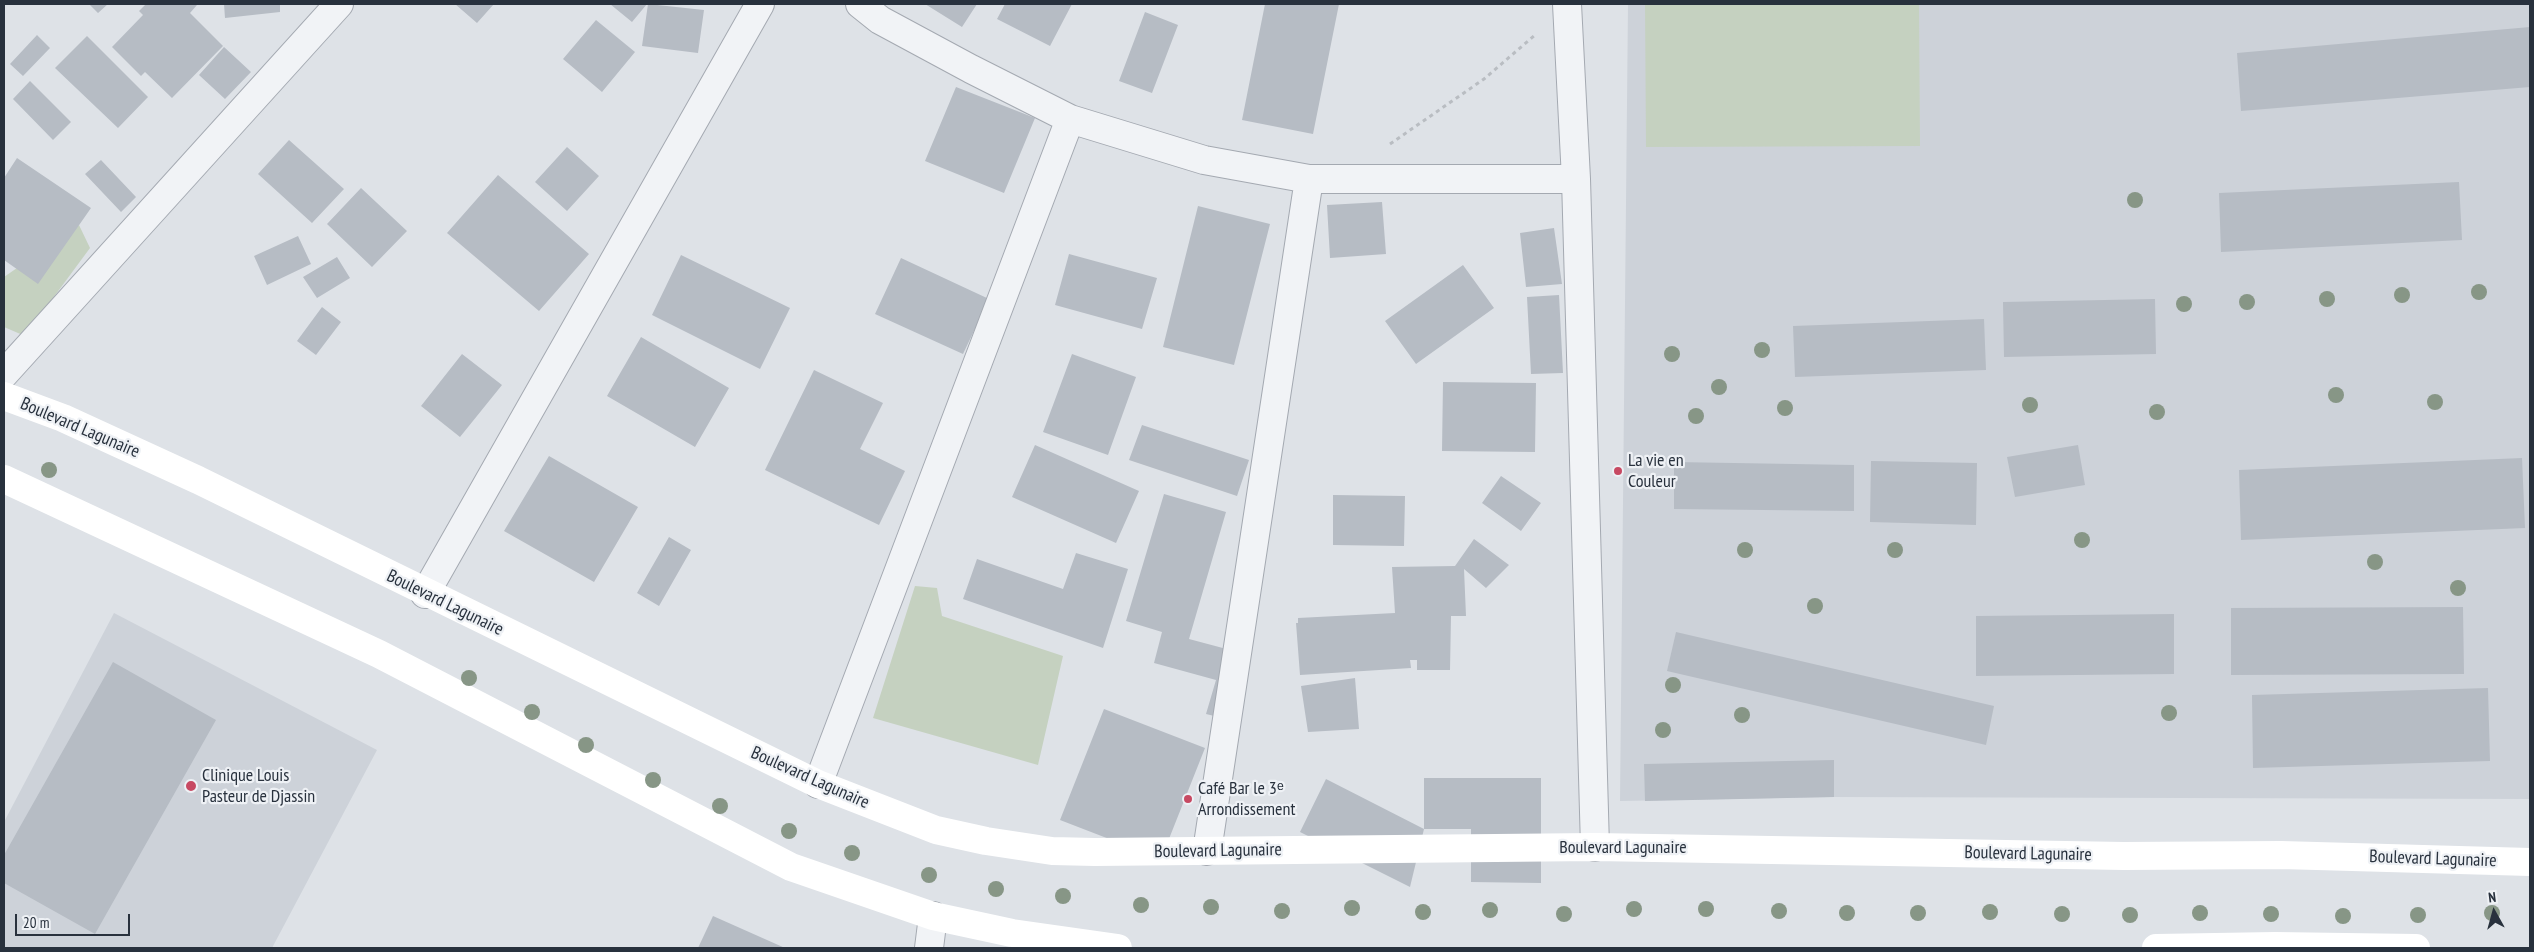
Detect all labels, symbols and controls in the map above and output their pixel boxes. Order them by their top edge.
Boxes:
street label: Boulevard Lagunaire [17,393,143,463]
place label: La vie en Couleur [1628,450,1684,492]
marker: La vie en Couleur [1612,465,1624,477]
street label: Boulevard Lagunaire [383,565,507,641]
street label: Boulevard Lagunaire [747,742,873,814]
place label: Clinique Louis Pasteur de Djassin [202,765,315,808]
place label: Café Bar le 3ᵉ Arrondissement [1198,778,1295,821]
marker: Clinique Louis Pasteur de Djassin [184,779,198,793]
marker: Café Bar le 3ᵉ Arrondissement [1182,793,1194,805]
street label: Boulevard Lagunaire [1559,837,1687,859]
street label: Boulevard Lagunaire [1154,839,1282,863]
street label: Boulevard Lagunaire [1964,842,2092,866]
street label: Boulevard Lagunaire [2369,846,2497,872]
north arrow [2469,887,2519,937]
text: N [2487,888,2497,907]
scale bar [18,904,132,936]
text: 20 m [23,913,49,932]

